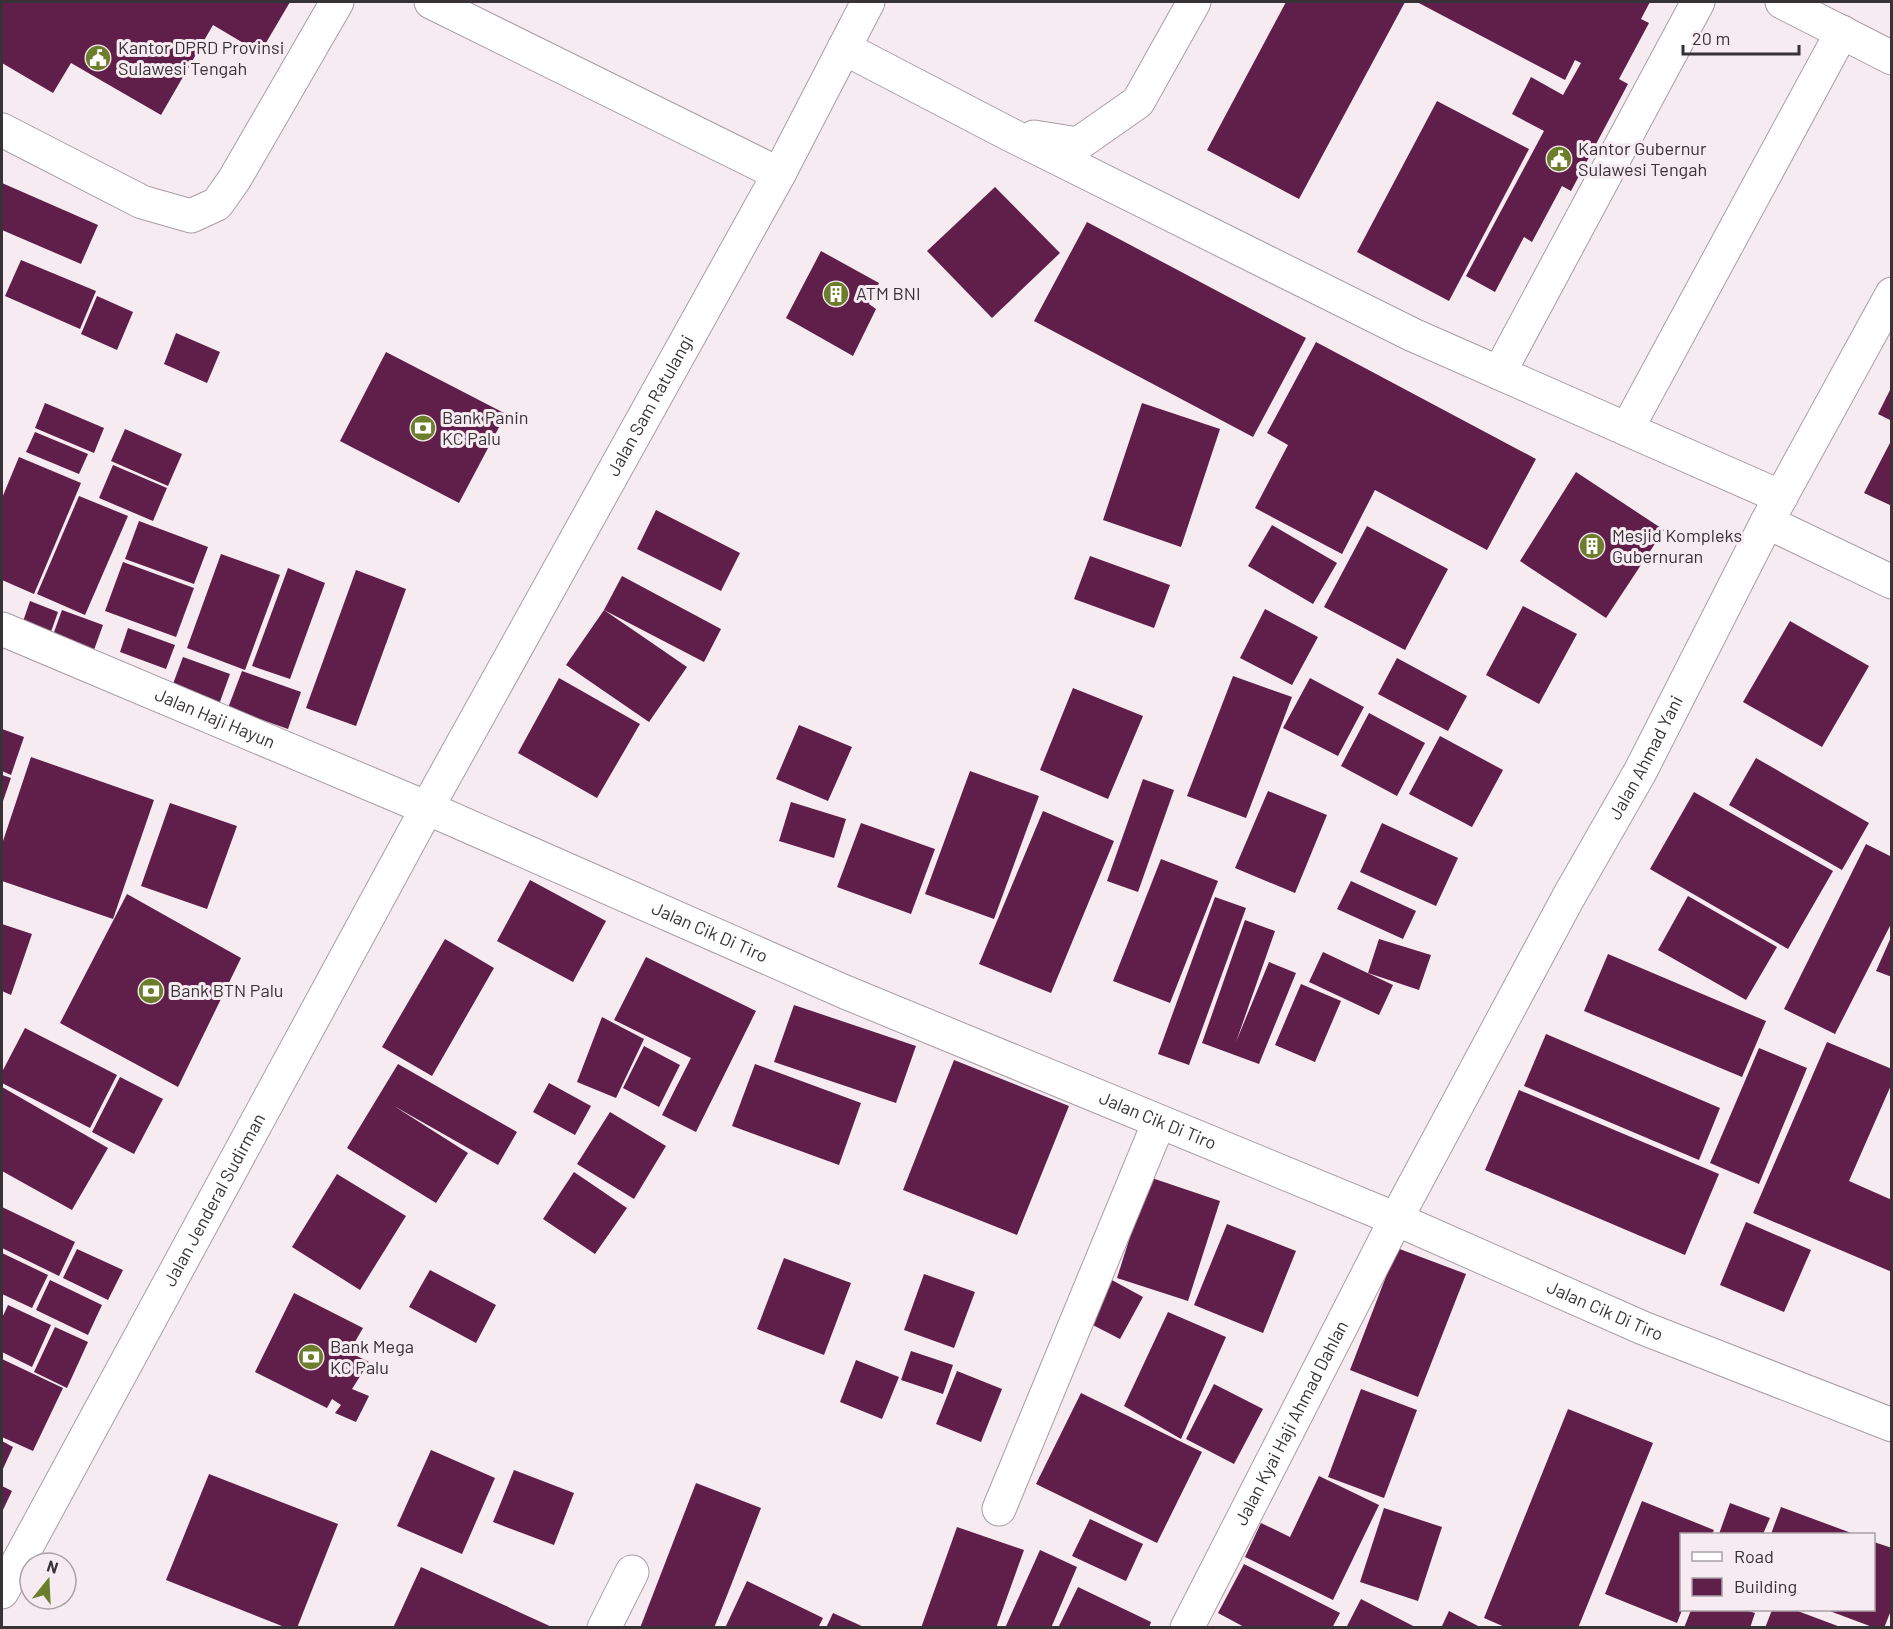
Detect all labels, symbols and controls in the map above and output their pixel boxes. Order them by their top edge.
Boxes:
scale bar [1683,18,1798,56]
text: 20 m [1692,27,1730,49]
place label: Kantor DPRD Provinsi Sulawesi Tengah [118,36,284,79]
public building icon: Kantor DPRD Provinsi Sulawesi Tengah [83,43,113,73]
place label: Kantor Gubernur Sulawesi Tengah [1578,137,1707,180]
public building icon: Kantor Gubernur Sulawesi Tengah [1544,144,1574,174]
building icon: ATM BNI [821,279,851,309]
place label: ATM BNI [856,282,921,304]
street label: Jalan Sam Ratulangi [602,331,698,480]
place label: Bank Panin KC Palu [442,406,528,449]
bank icon: Bank Panin KC Palu [408,413,438,443]
place label: Mesjid Kompleks Gubernuran [1612,524,1742,567]
building icon: Mesjid Kompleks Gubernuran [1577,531,1607,561]
street label: Jalan Haji Hayun [152,683,279,753]
street label: Jalan Ahmad Yani [1603,692,1687,823]
street label: Jalan Cik Di Tiro [649,896,772,967]
bank icon: Bank BTN Palu [136,976,166,1006]
place label: Bank BTN Palu [170,979,283,1001]
street label: Jalan Cik Di Tiro [1096,1086,1220,1154]
street label: Jalan Jenderal Sudirman [158,1109,269,1290]
street label: Jalan Cik Di Tiro [1544,1275,1666,1345]
street label: Jalan Kyai Haji Ahmad Dahlan [1229,1317,1352,1529]
place label: Bank Mega KC Palu [330,1335,414,1378]
bank icon: Bank Mega KC Palu [296,1342,326,1372]
legend [1680,1533,1875,1611]
text: Road [1734,1545,1774,1567]
north arrow [18,1551,78,1611]
text: N [45,1556,61,1577]
text: Building [1734,1575,1797,1597]

